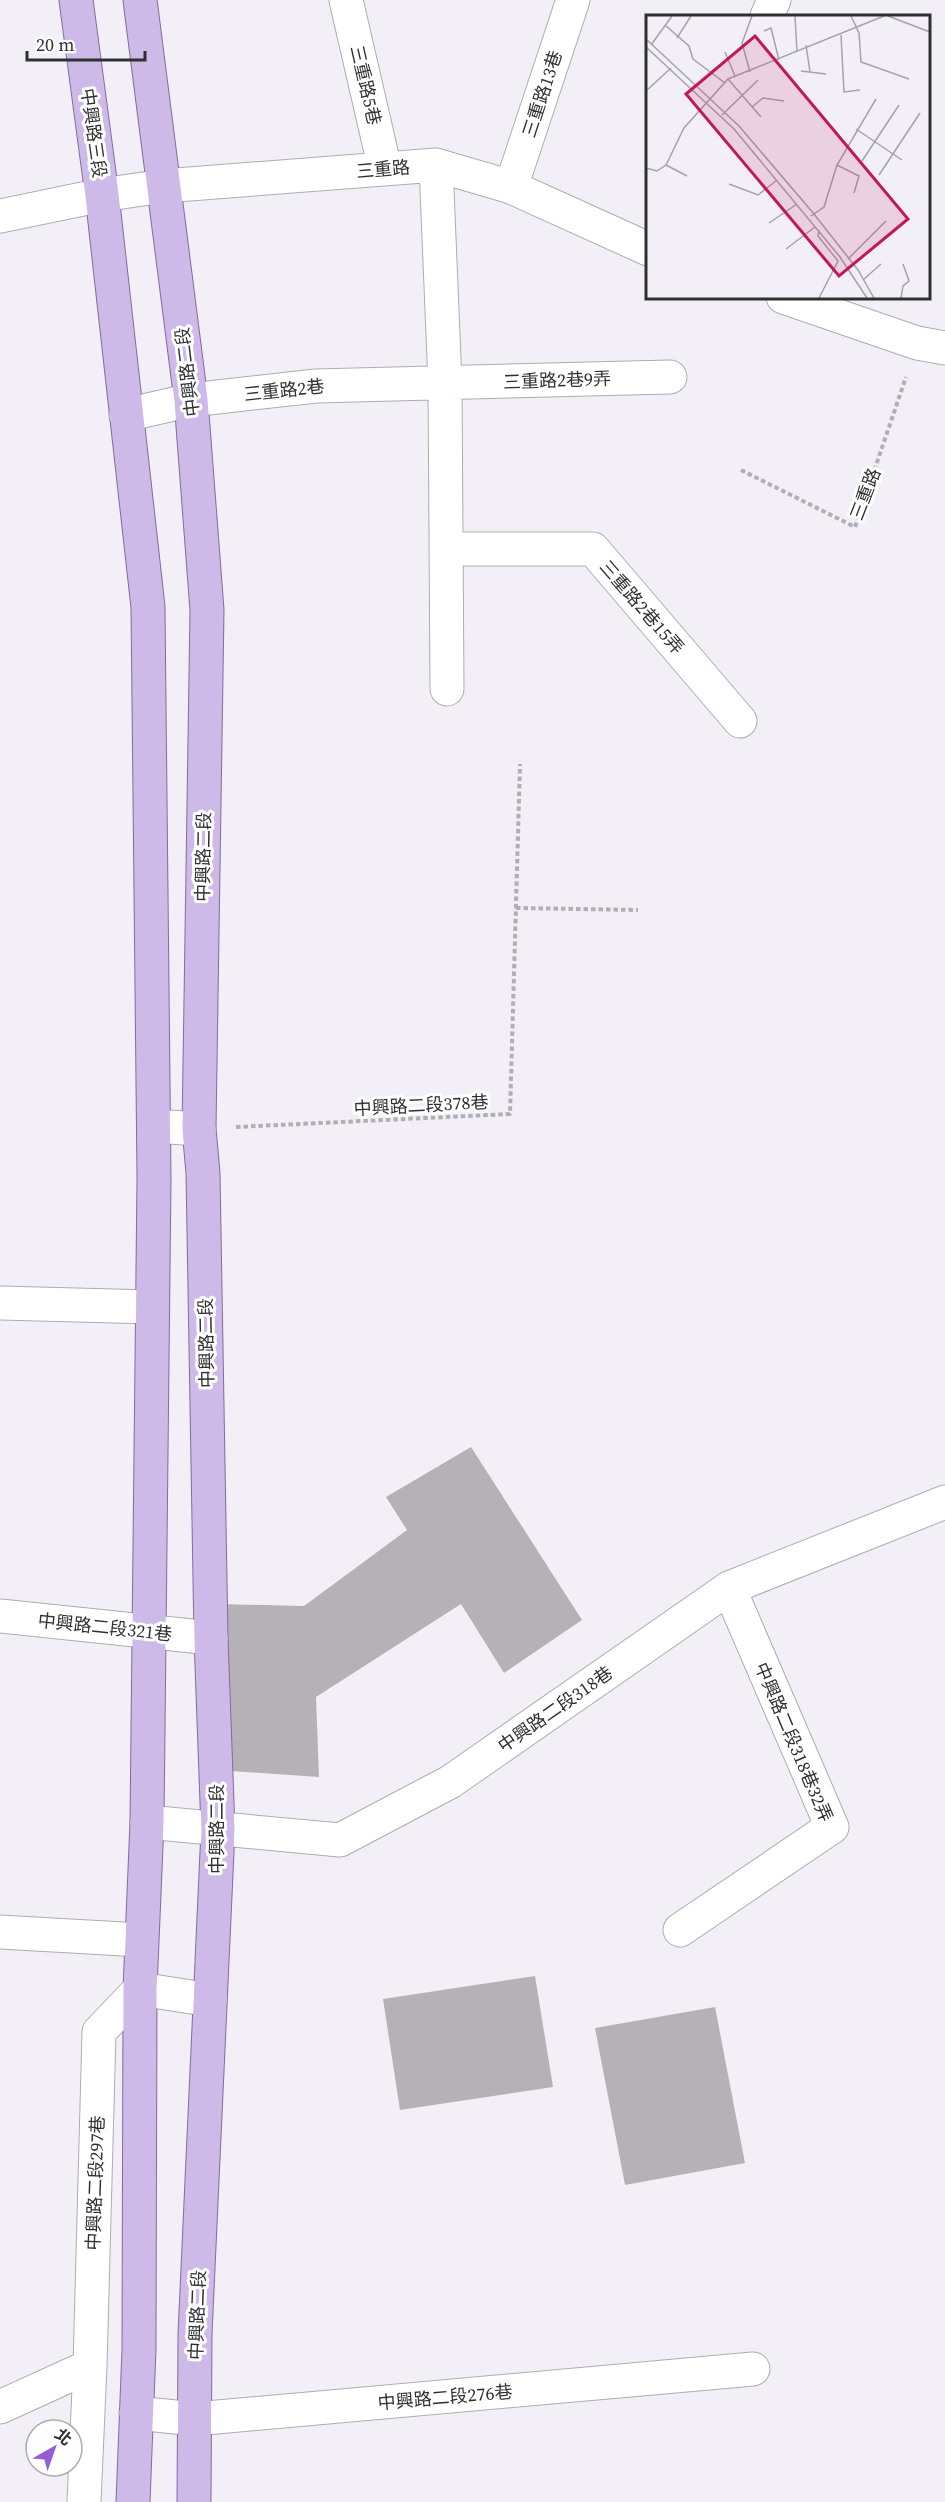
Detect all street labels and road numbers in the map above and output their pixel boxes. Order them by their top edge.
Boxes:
street label: 三重路5巷 [345,43,387,127]
street label: 三重路13巷 [516,47,568,141]
street label: 中興路三段 [75,87,113,179]
street label: 三重路 [355,154,411,184]
street label: 中興路二段 [169,326,205,418]
street label: 三重路2巷9弄 [503,366,611,394]
street label: 三重路2巷 [242,373,326,407]
street label: 三重路 [844,464,886,524]
street label: 三重路2巷15弄 [594,555,690,659]
street label: 中興路二段 [190,812,216,902]
street label: 中興路二段378巷 [353,1089,489,1121]
street label: 中興路二段 [193,1298,219,1388]
street label: 中興路二段321巷 [37,1608,173,1646]
street label: 中興路二段318巷32弄 [749,1658,839,1826]
street label: 中興路二段318巷 [493,1660,617,1758]
street label: 中興路二段 [204,1784,229,1874]
street label: 中興路二段297巷 [80,2115,110,2251]
street label: 中興路二段 [183,2270,211,2360]
street label: 中興路二段276巷 [377,2379,513,2415]

